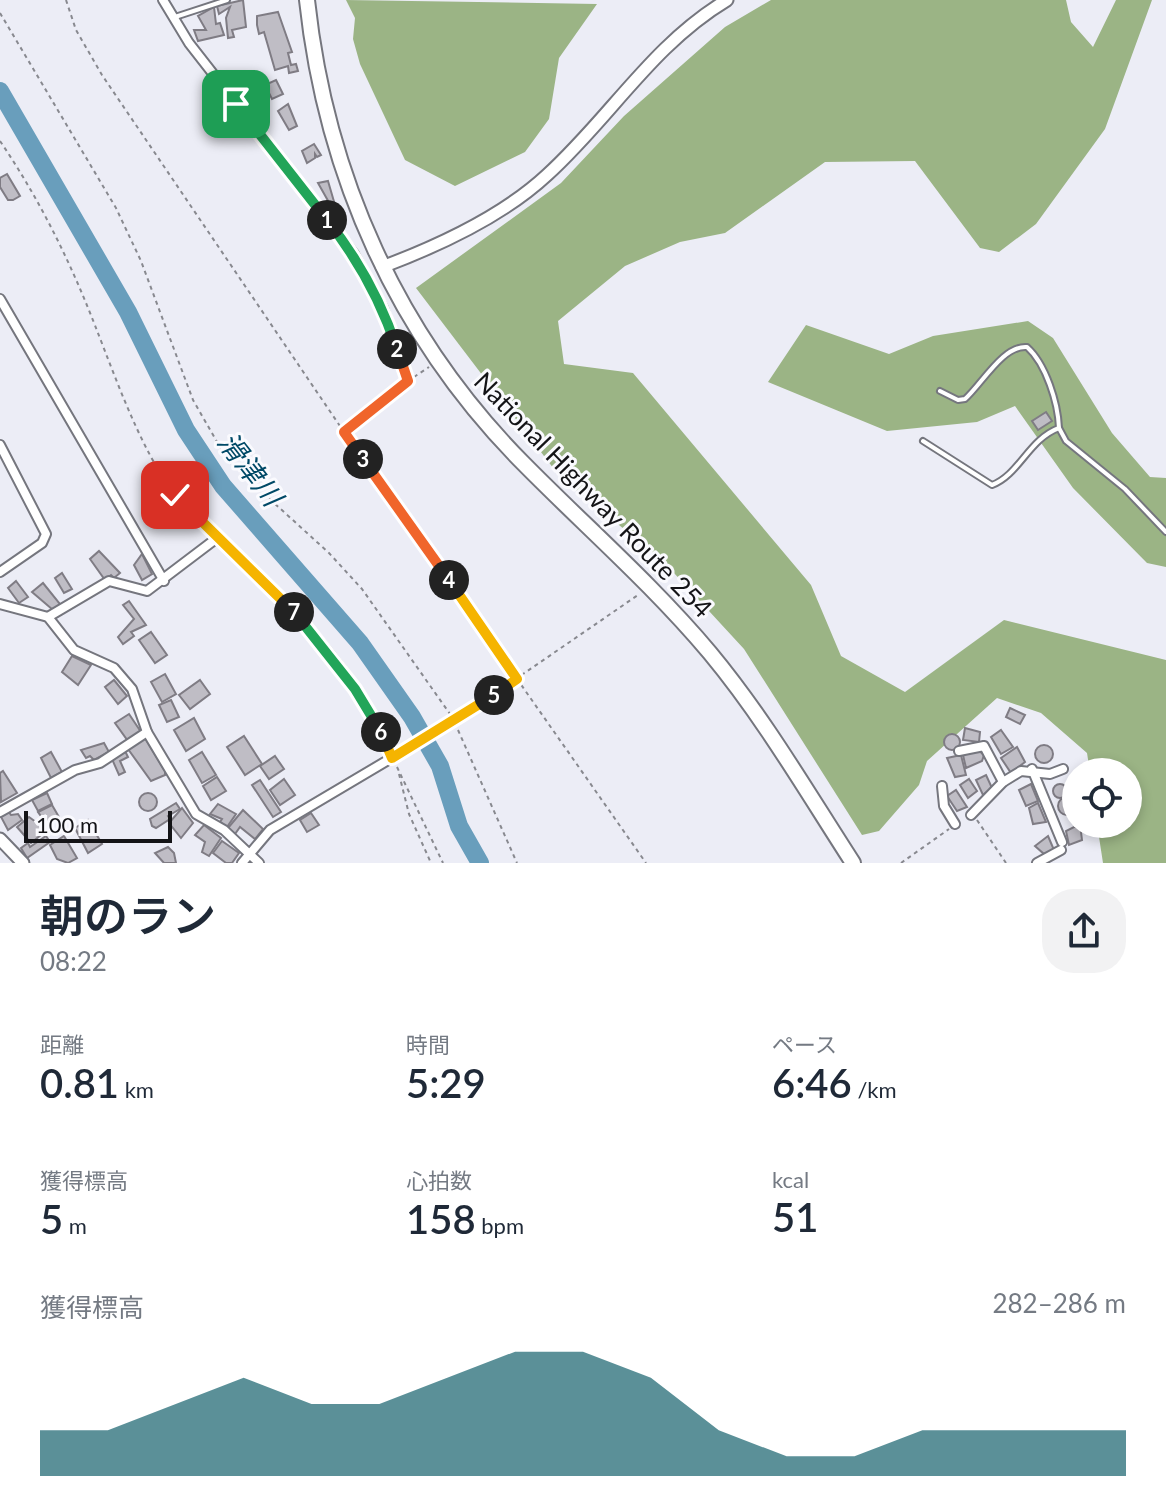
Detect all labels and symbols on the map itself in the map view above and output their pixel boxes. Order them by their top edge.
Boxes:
pin [202,70,270,138]
pin: 1 [307,200,347,240]
pin: 2 [377,329,417,369]
street label: National Highway Route 254 [468,365,719,624]
water label: 滑津川 [212,425,292,514]
pin: 3 [343,439,383,479]
pin [141,461,209,529]
pin: 4 [429,560,469,600]
pin: 7 [274,592,314,632]
pin: 5 [474,675,514,715]
pin: 6 [361,712,401,752]
scale bar [24,807,172,843]

